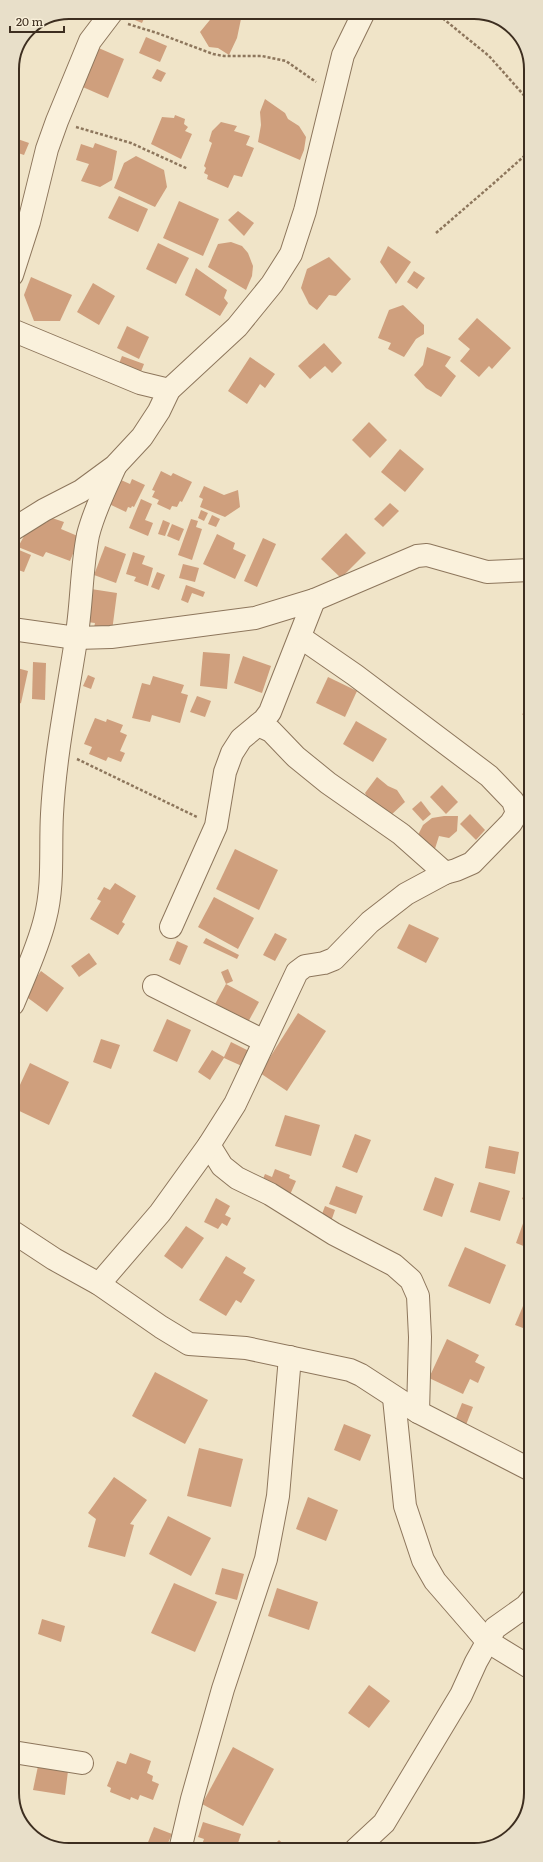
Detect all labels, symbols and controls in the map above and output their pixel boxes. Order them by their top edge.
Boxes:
scale bar [10,8,64,34]
text: 20 m [16,12,43,30]

